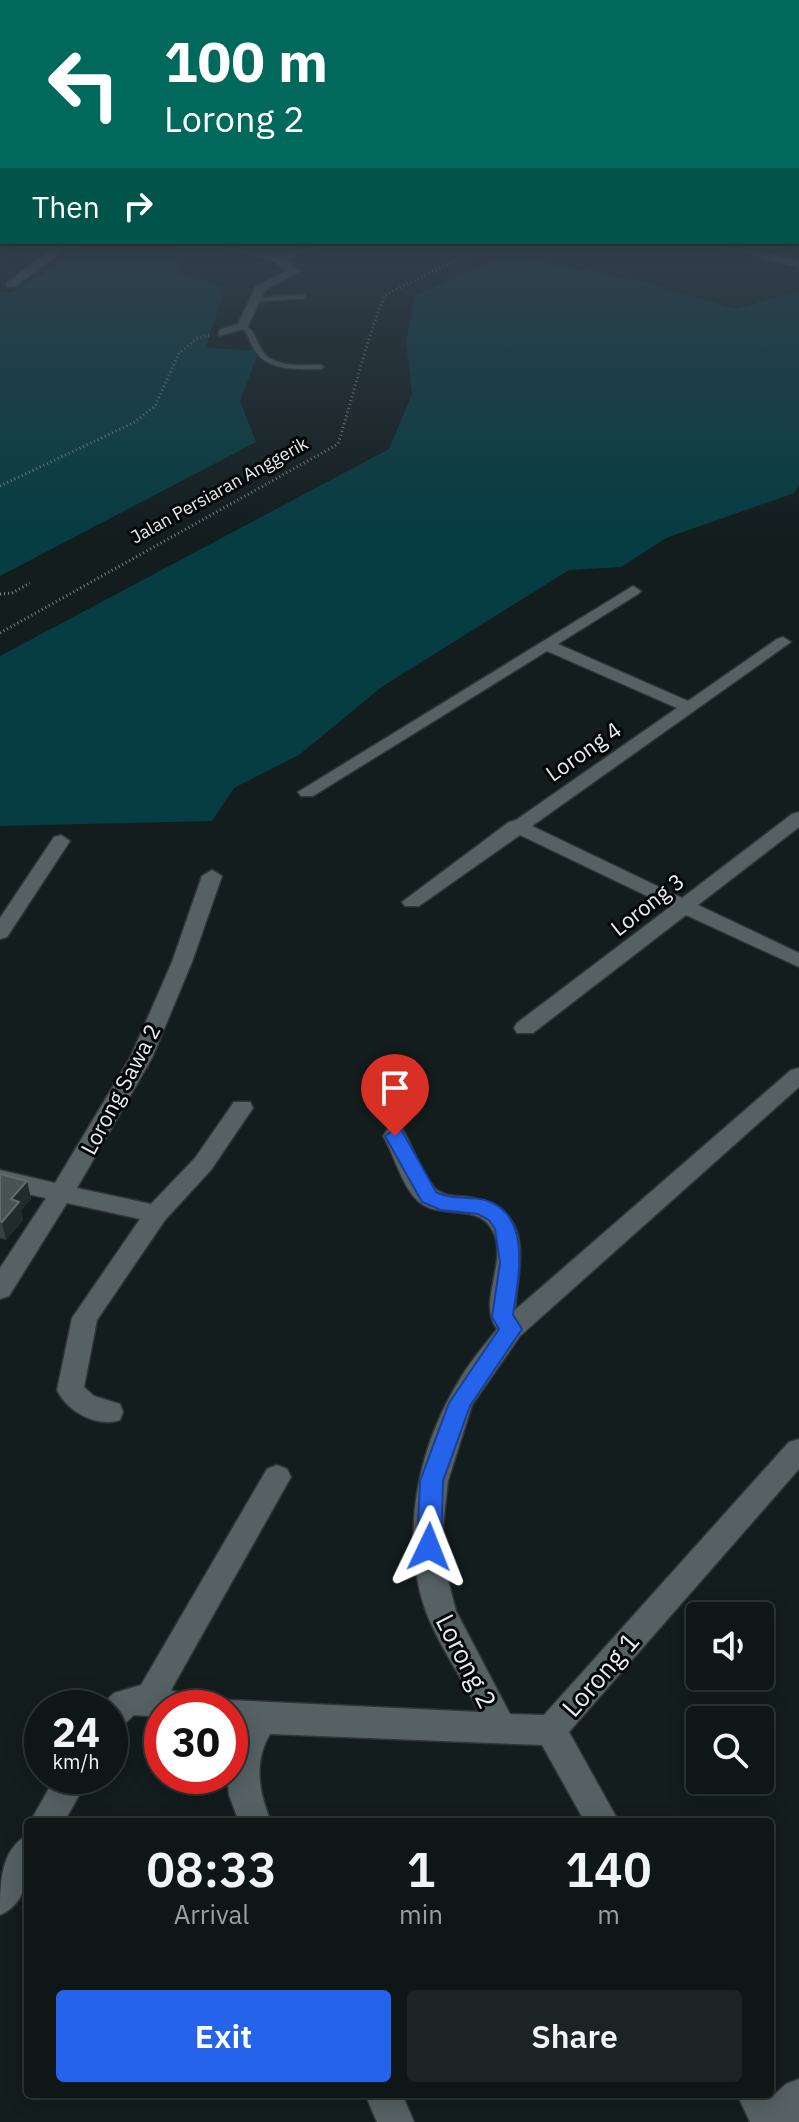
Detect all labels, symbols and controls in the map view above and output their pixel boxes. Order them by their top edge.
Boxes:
text: 100 m [164,25,328,97]
icon: left [32,32,136,136]
text: Lorong 2 [164,95,305,142]
icon: right [116,184,160,228]
text: Then [32,187,100,226]
street label: Jalan Persiaran Anggerik [126,431,312,548]
street label: Lorong 4 [539,714,627,788]
street label: Lorong 3 [604,866,690,942]
street label: Lorong Sawa 2 [73,1019,167,1159]
pin [361,1054,429,1136]
icon: arrive [373,1066,417,1110]
position arrow [387,1505,471,1589]
map controls [686,1602,774,1794]
button: sound [686,1602,774,1690]
street label: Lorong 2 [429,1608,505,1714]
street label: Lorong 1 [554,1625,646,1723]
speed limit sign: 30 [144,1690,248,1794]
text: 24 [52,1706,100,1758]
button: search [686,1706,774,1794]
text: km/h [52,1748,100,1775]
text: 08:33 [146,1838,277,1900]
text: 1 [407,1838,435,1900]
text: 140 [565,1838,652,1900]
text: Arrival [174,1897,249,1931]
text: min [399,1897,443,1931]
text: m [597,1897,620,1931]
button: Exit [56,1990,391,2082]
button: Share [407,1990,742,2082]

